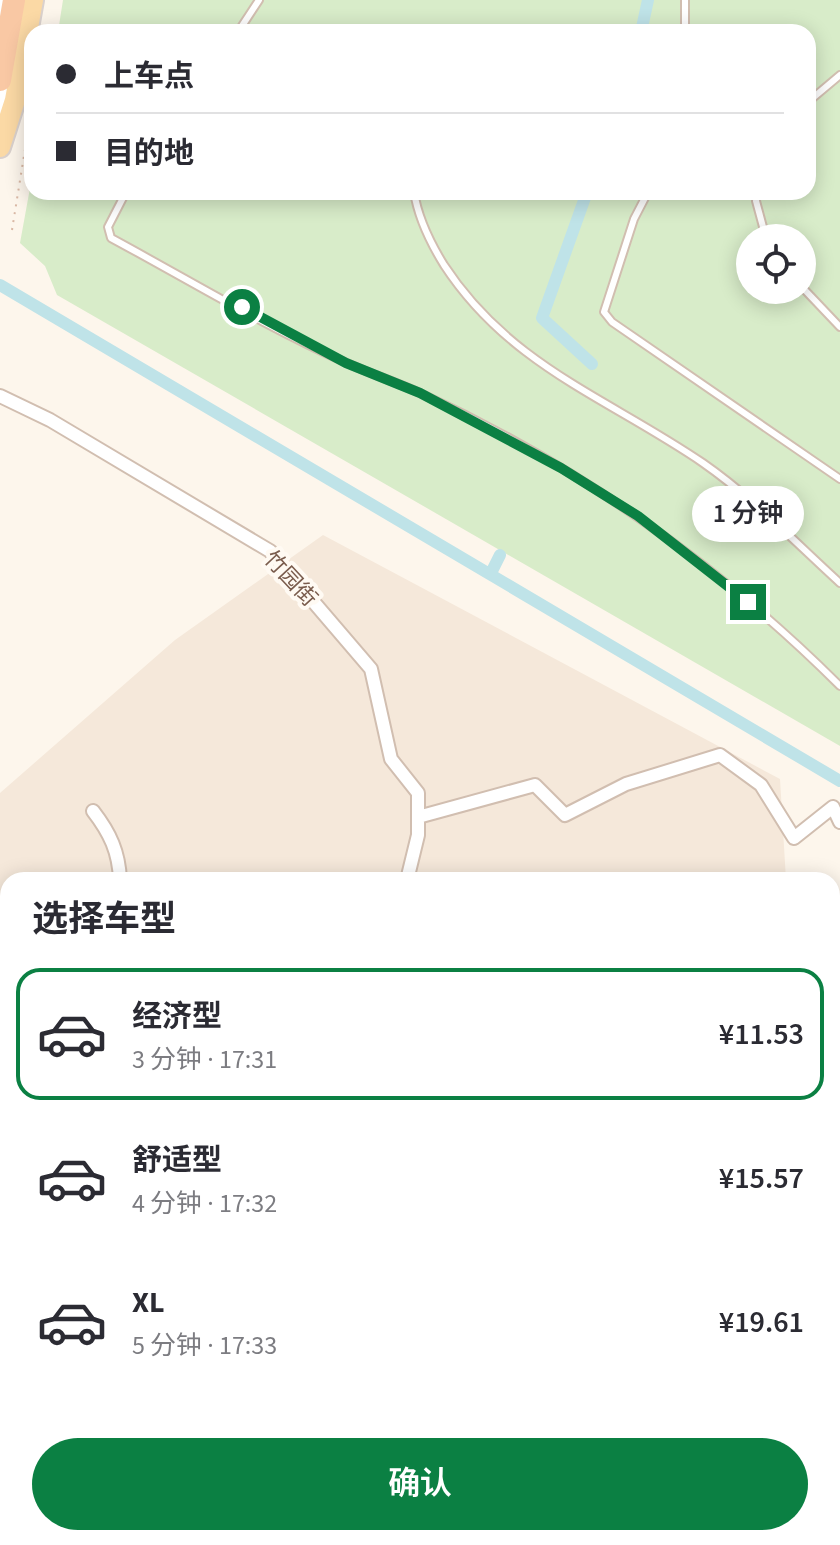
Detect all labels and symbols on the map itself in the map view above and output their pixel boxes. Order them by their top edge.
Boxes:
route start [224,289,260,325]
callout: 1 分钟 [692,486,804,542]
street label: 竹园街 [256,544,324,614]
route end [730,584,766,620]

